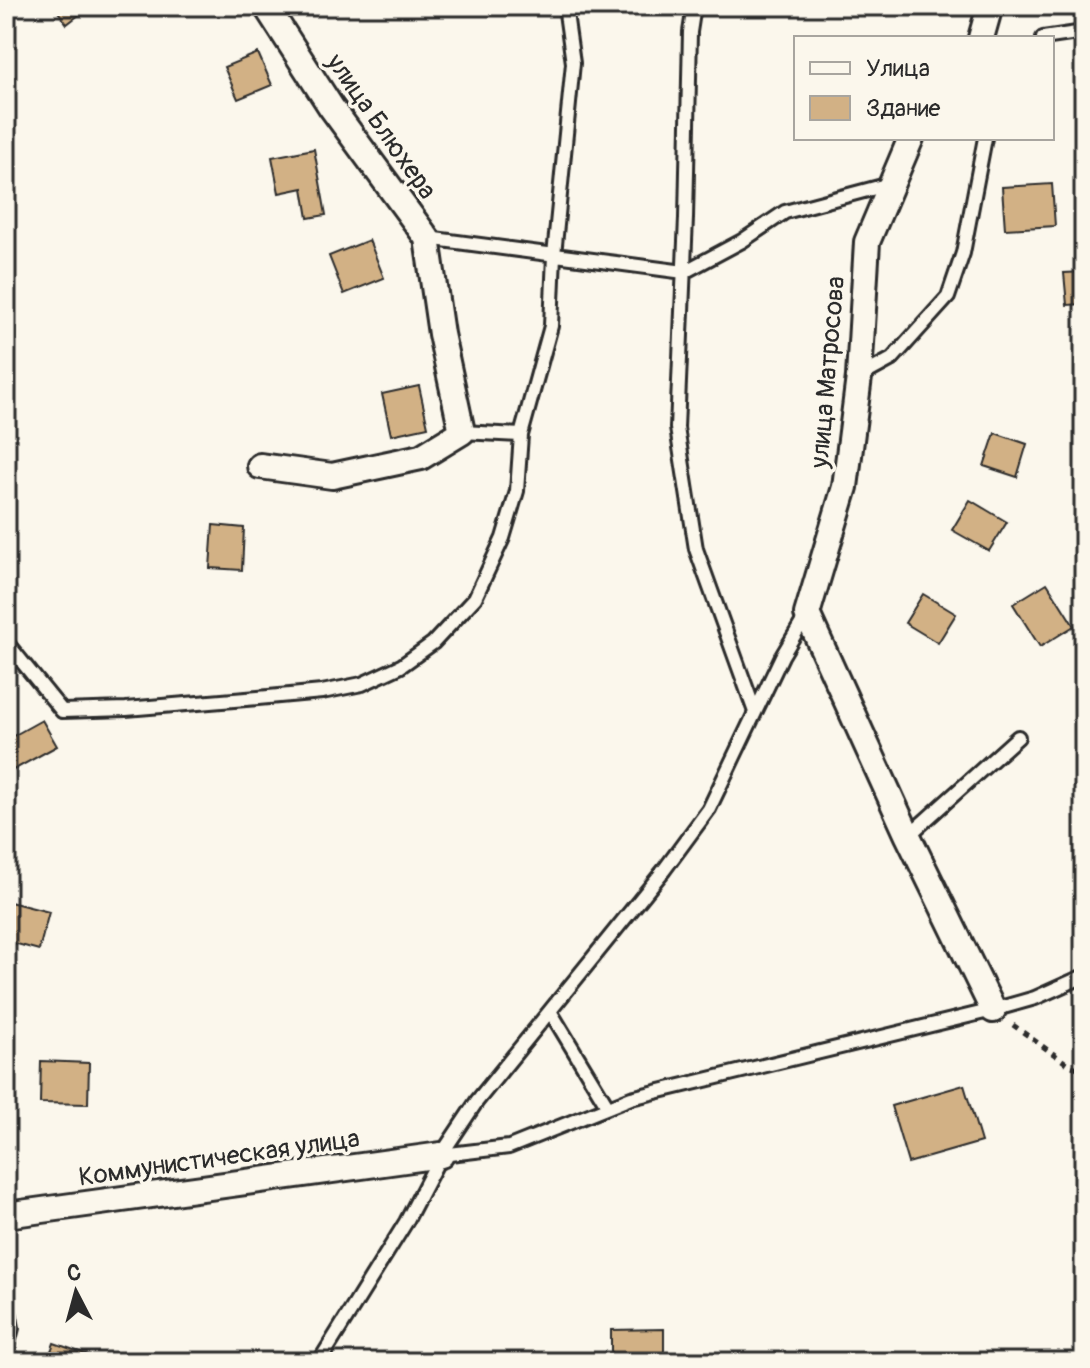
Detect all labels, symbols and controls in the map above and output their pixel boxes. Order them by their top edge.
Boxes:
legend [794,36,1054,140]
street label: улица Блюхера [319,47,443,205]
text: Улица [866,54,930,83]
text: Здание [866,94,941,123]
street label: улица Матросова [804,275,852,470]
street label: Коммунистическая улица [77,1122,362,1194]
north arrow [36,1252,116,1332]
text: С [66,1258,83,1288]

